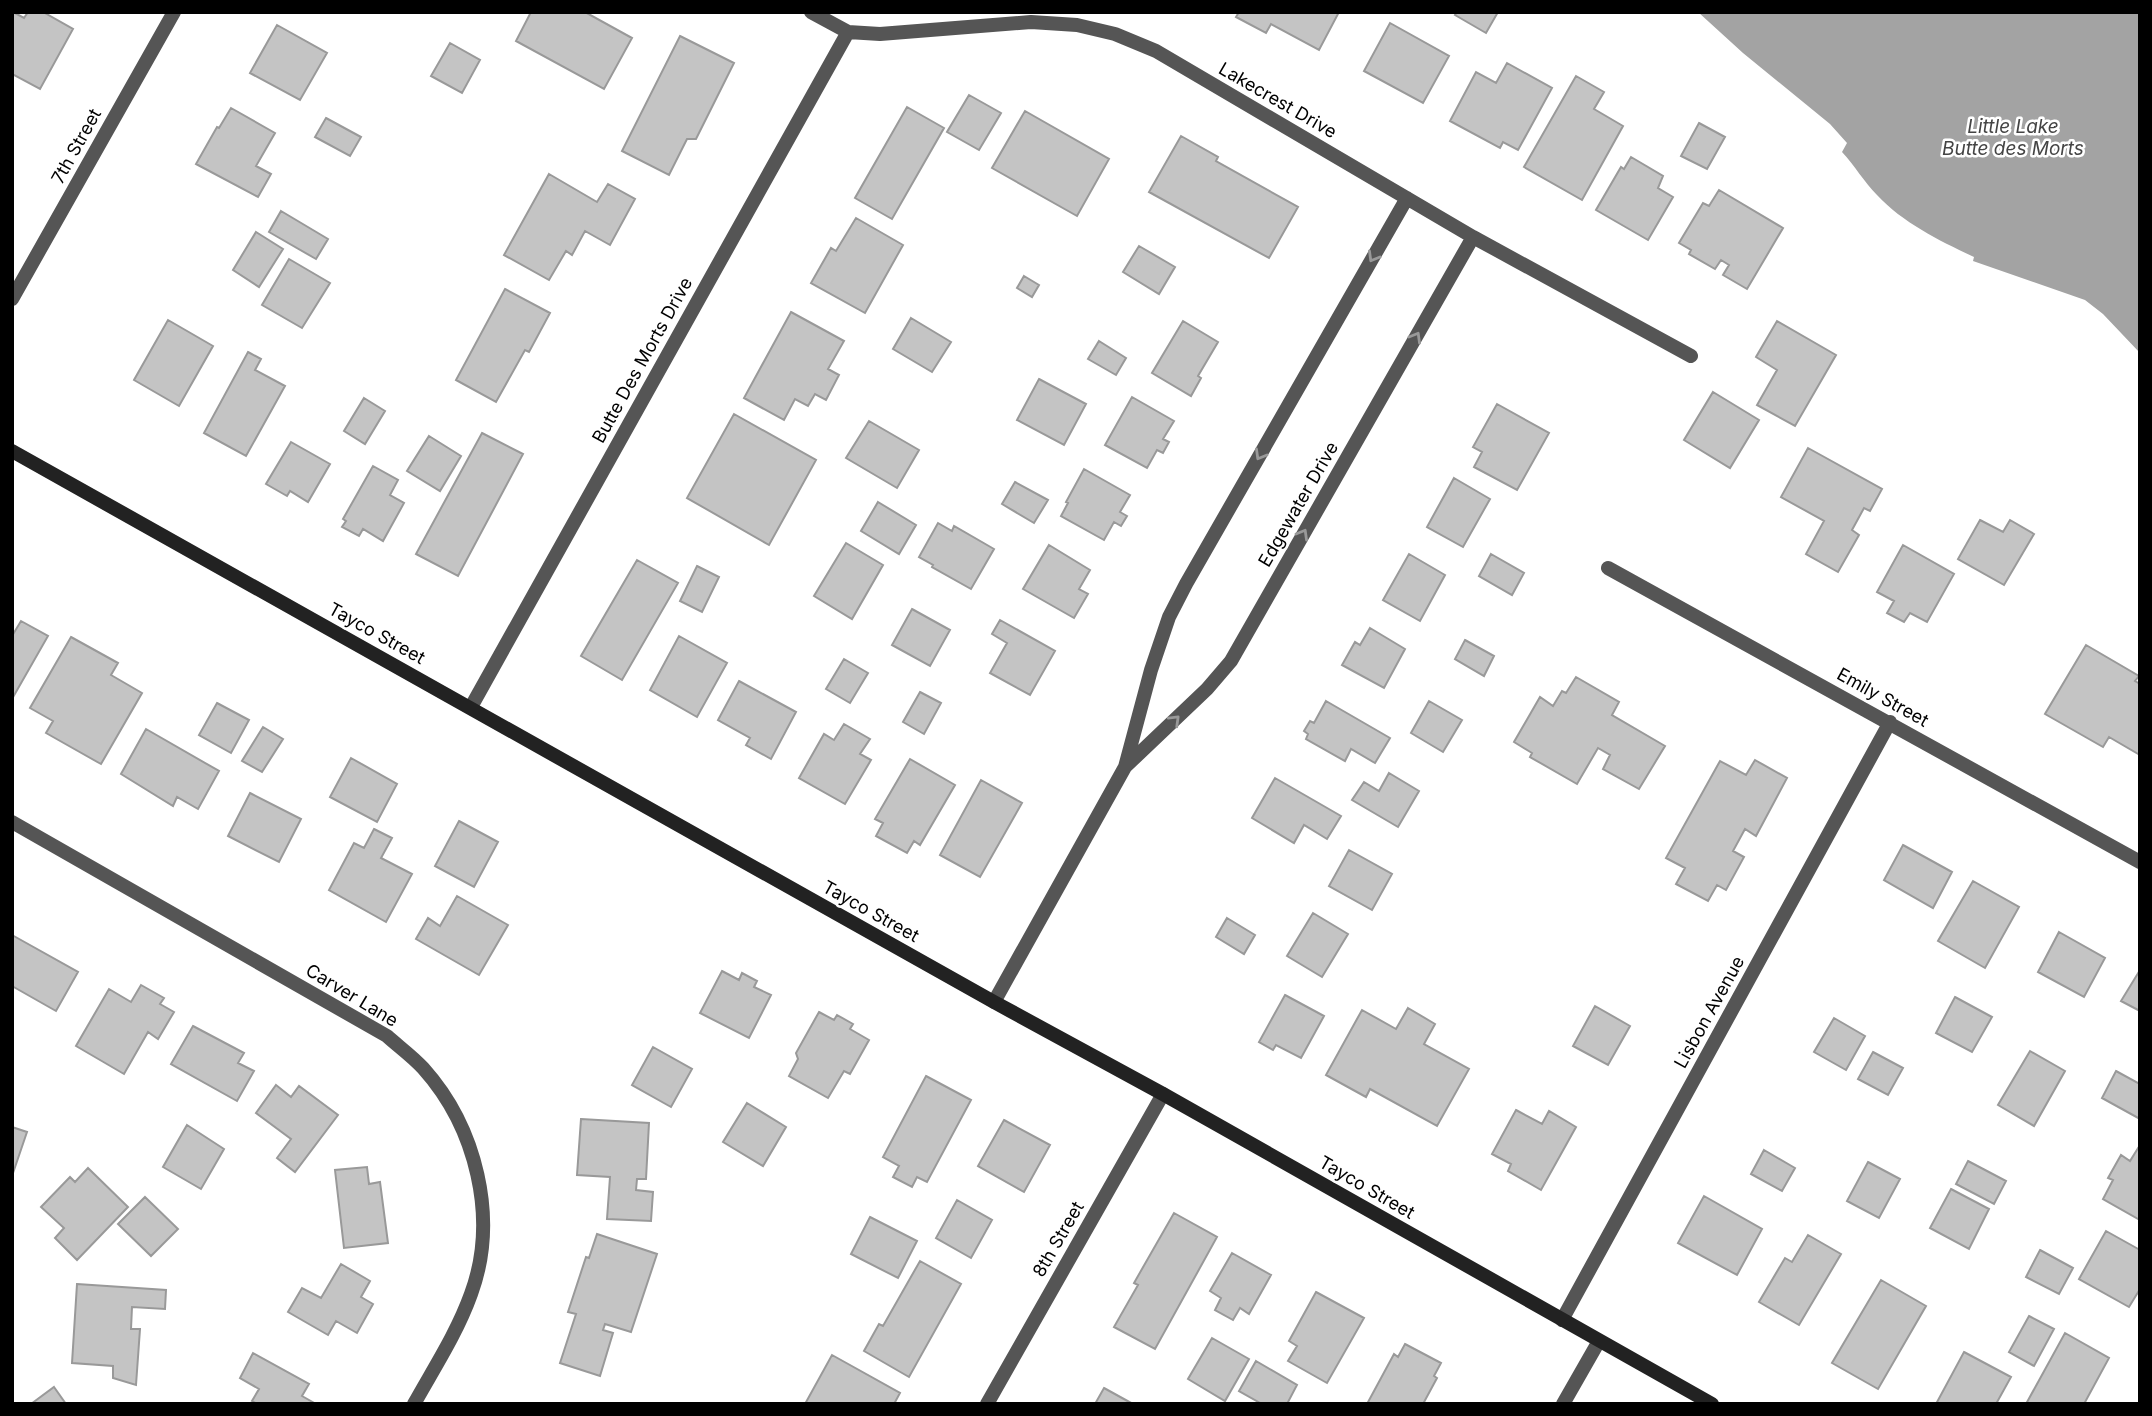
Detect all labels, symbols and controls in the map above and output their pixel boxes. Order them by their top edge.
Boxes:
street label: Lakecrest Drive [1215,58,1341,142]
street label: 7th Street [47,105,105,187]
water label: Little Lake Butte des Morts [1942,115,2084,160]
one-way arrow [1368,250,1381,262]
street label: Butte Des Morts Drive [588,273,696,447]
one-way arrow [1408,331,1421,344]
street label: Edgewater Drive [1254,438,1342,570]
one-way arrow [1255,447,1268,460]
one-way arrow [1295,529,1308,542]
street label: Tayco Street [325,598,429,668]
street label: Emily Street [1834,663,1933,731]
one-way arrow [1167,715,1180,728]
street label: Tayco Street [819,876,923,946]
street label: Lisbon Avenue [1670,952,1748,1072]
street label: Carver Lane [302,959,402,1031]
street label: Tayco Street [1315,1151,1419,1223]
street label: 8th Street [1028,1197,1088,1280]

